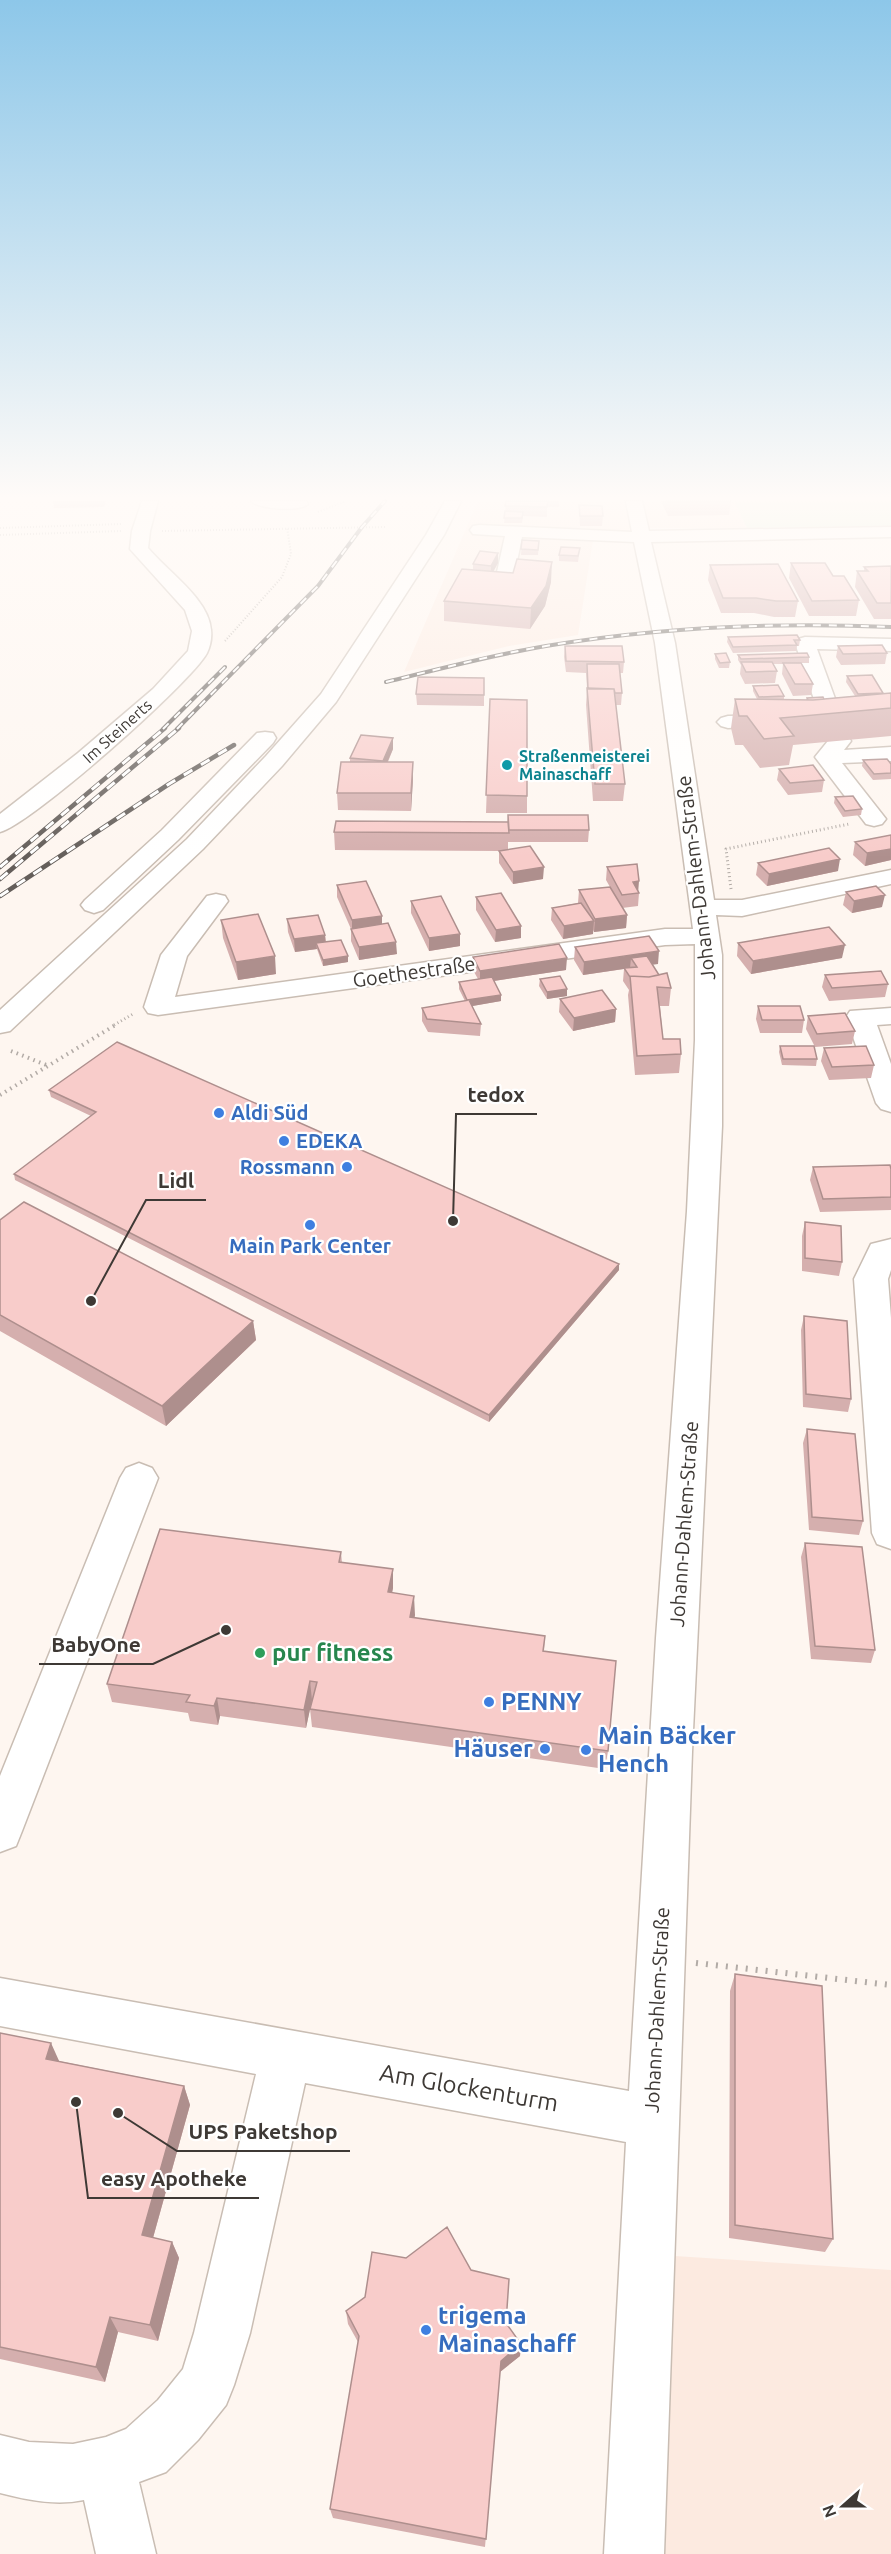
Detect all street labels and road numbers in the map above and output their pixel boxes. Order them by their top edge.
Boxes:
street label: Im Steinerts [79,695,155,767]
street label: Johann-Dahlem-Straße [672,774,719,982]
street label: Goethestraße [351,952,477,992]
street label: Johann-Dahlem-Straße [665,1420,702,1628]
street label: Johann-Dahlem-Straße [640,1906,673,2114]
street label: Am Glockenturm [378,2059,560,2117]

